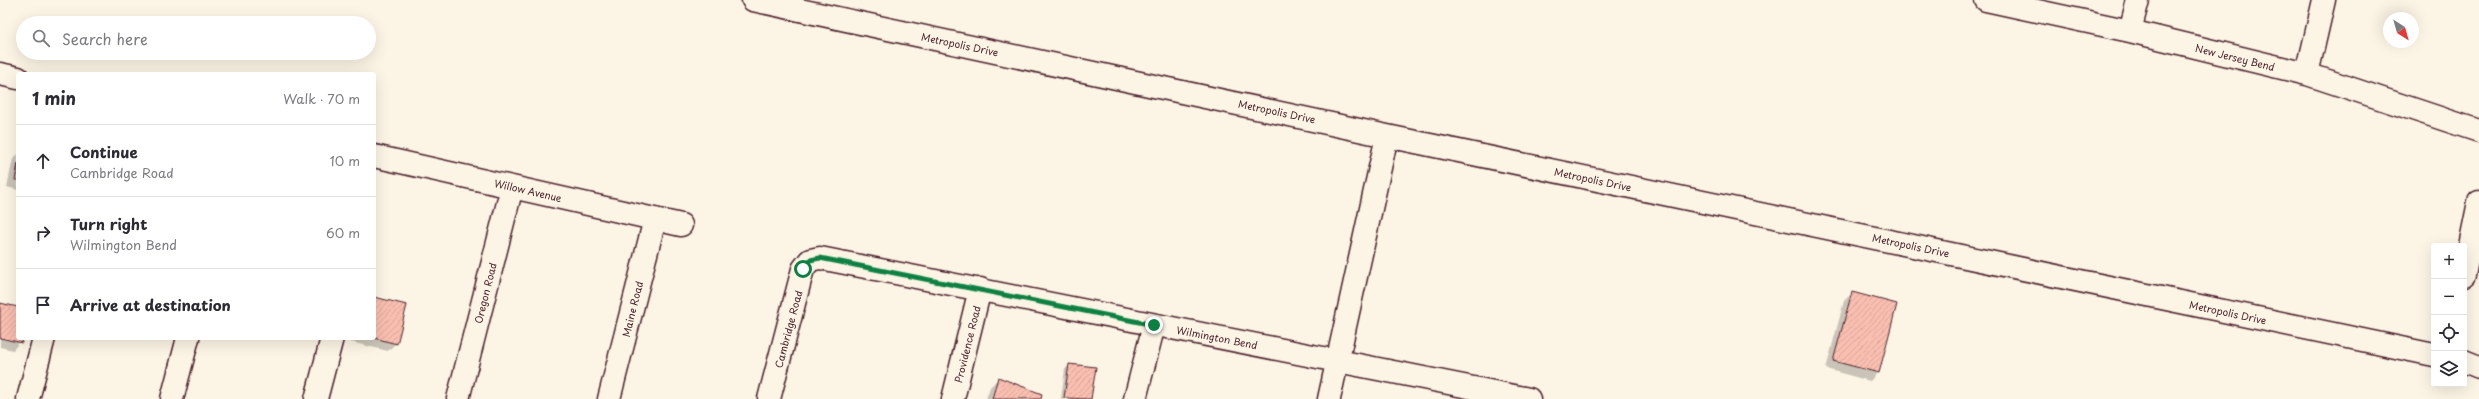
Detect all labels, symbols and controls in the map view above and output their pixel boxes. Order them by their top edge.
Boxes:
north arrow [2383,12,2419,48]
search box [16,16,376,60]
icon: search [30,27,52,49]
text: Search here [62,27,148,50]
street label: Metropolis Drive [920,28,1000,60]
street label: New Jersey Bend [2193,40,2276,75]
text: 1 min [32,85,76,111]
text: Walk · 70 m [283,89,360,108]
street label: Metropolis Drive [1237,95,1317,127]
text: Continue [70,140,138,163]
icon: ahead [32,150,54,172]
text: 10 m [330,151,360,170]
text: Cambridge Road [70,163,174,182]
street label: Metropolis Drive [1553,163,1633,195]
street label: Willow Avenue [493,175,564,205]
text: Turn right [70,212,147,235]
icon: right [32,222,54,244]
text: 60 m [326,223,360,242]
street label: Metropolis Drive [1871,229,1951,261]
text: Wilmington Bend [70,235,177,254]
map controls [2431,243,2467,387]
button: + [2431,243,2467,279]
route start [794,260,812,278]
street label: Oregon Road [470,261,500,325]
street label: Maine Road [618,279,646,339]
button: − [2431,279,2467,315]
street label: Cambridge Road [770,288,806,369]
text: Arrive at destination [70,293,231,316]
icon: arrive [32,294,54,316]
street label: Metropolis Drive [2188,296,2268,328]
street label: Providence Road [950,304,984,384]
button: locate [2431,315,2467,351]
route end [1145,316,1163,334]
street label: Wilmington Bend [1175,322,1259,352]
button: layers [2431,351,2467,387]

